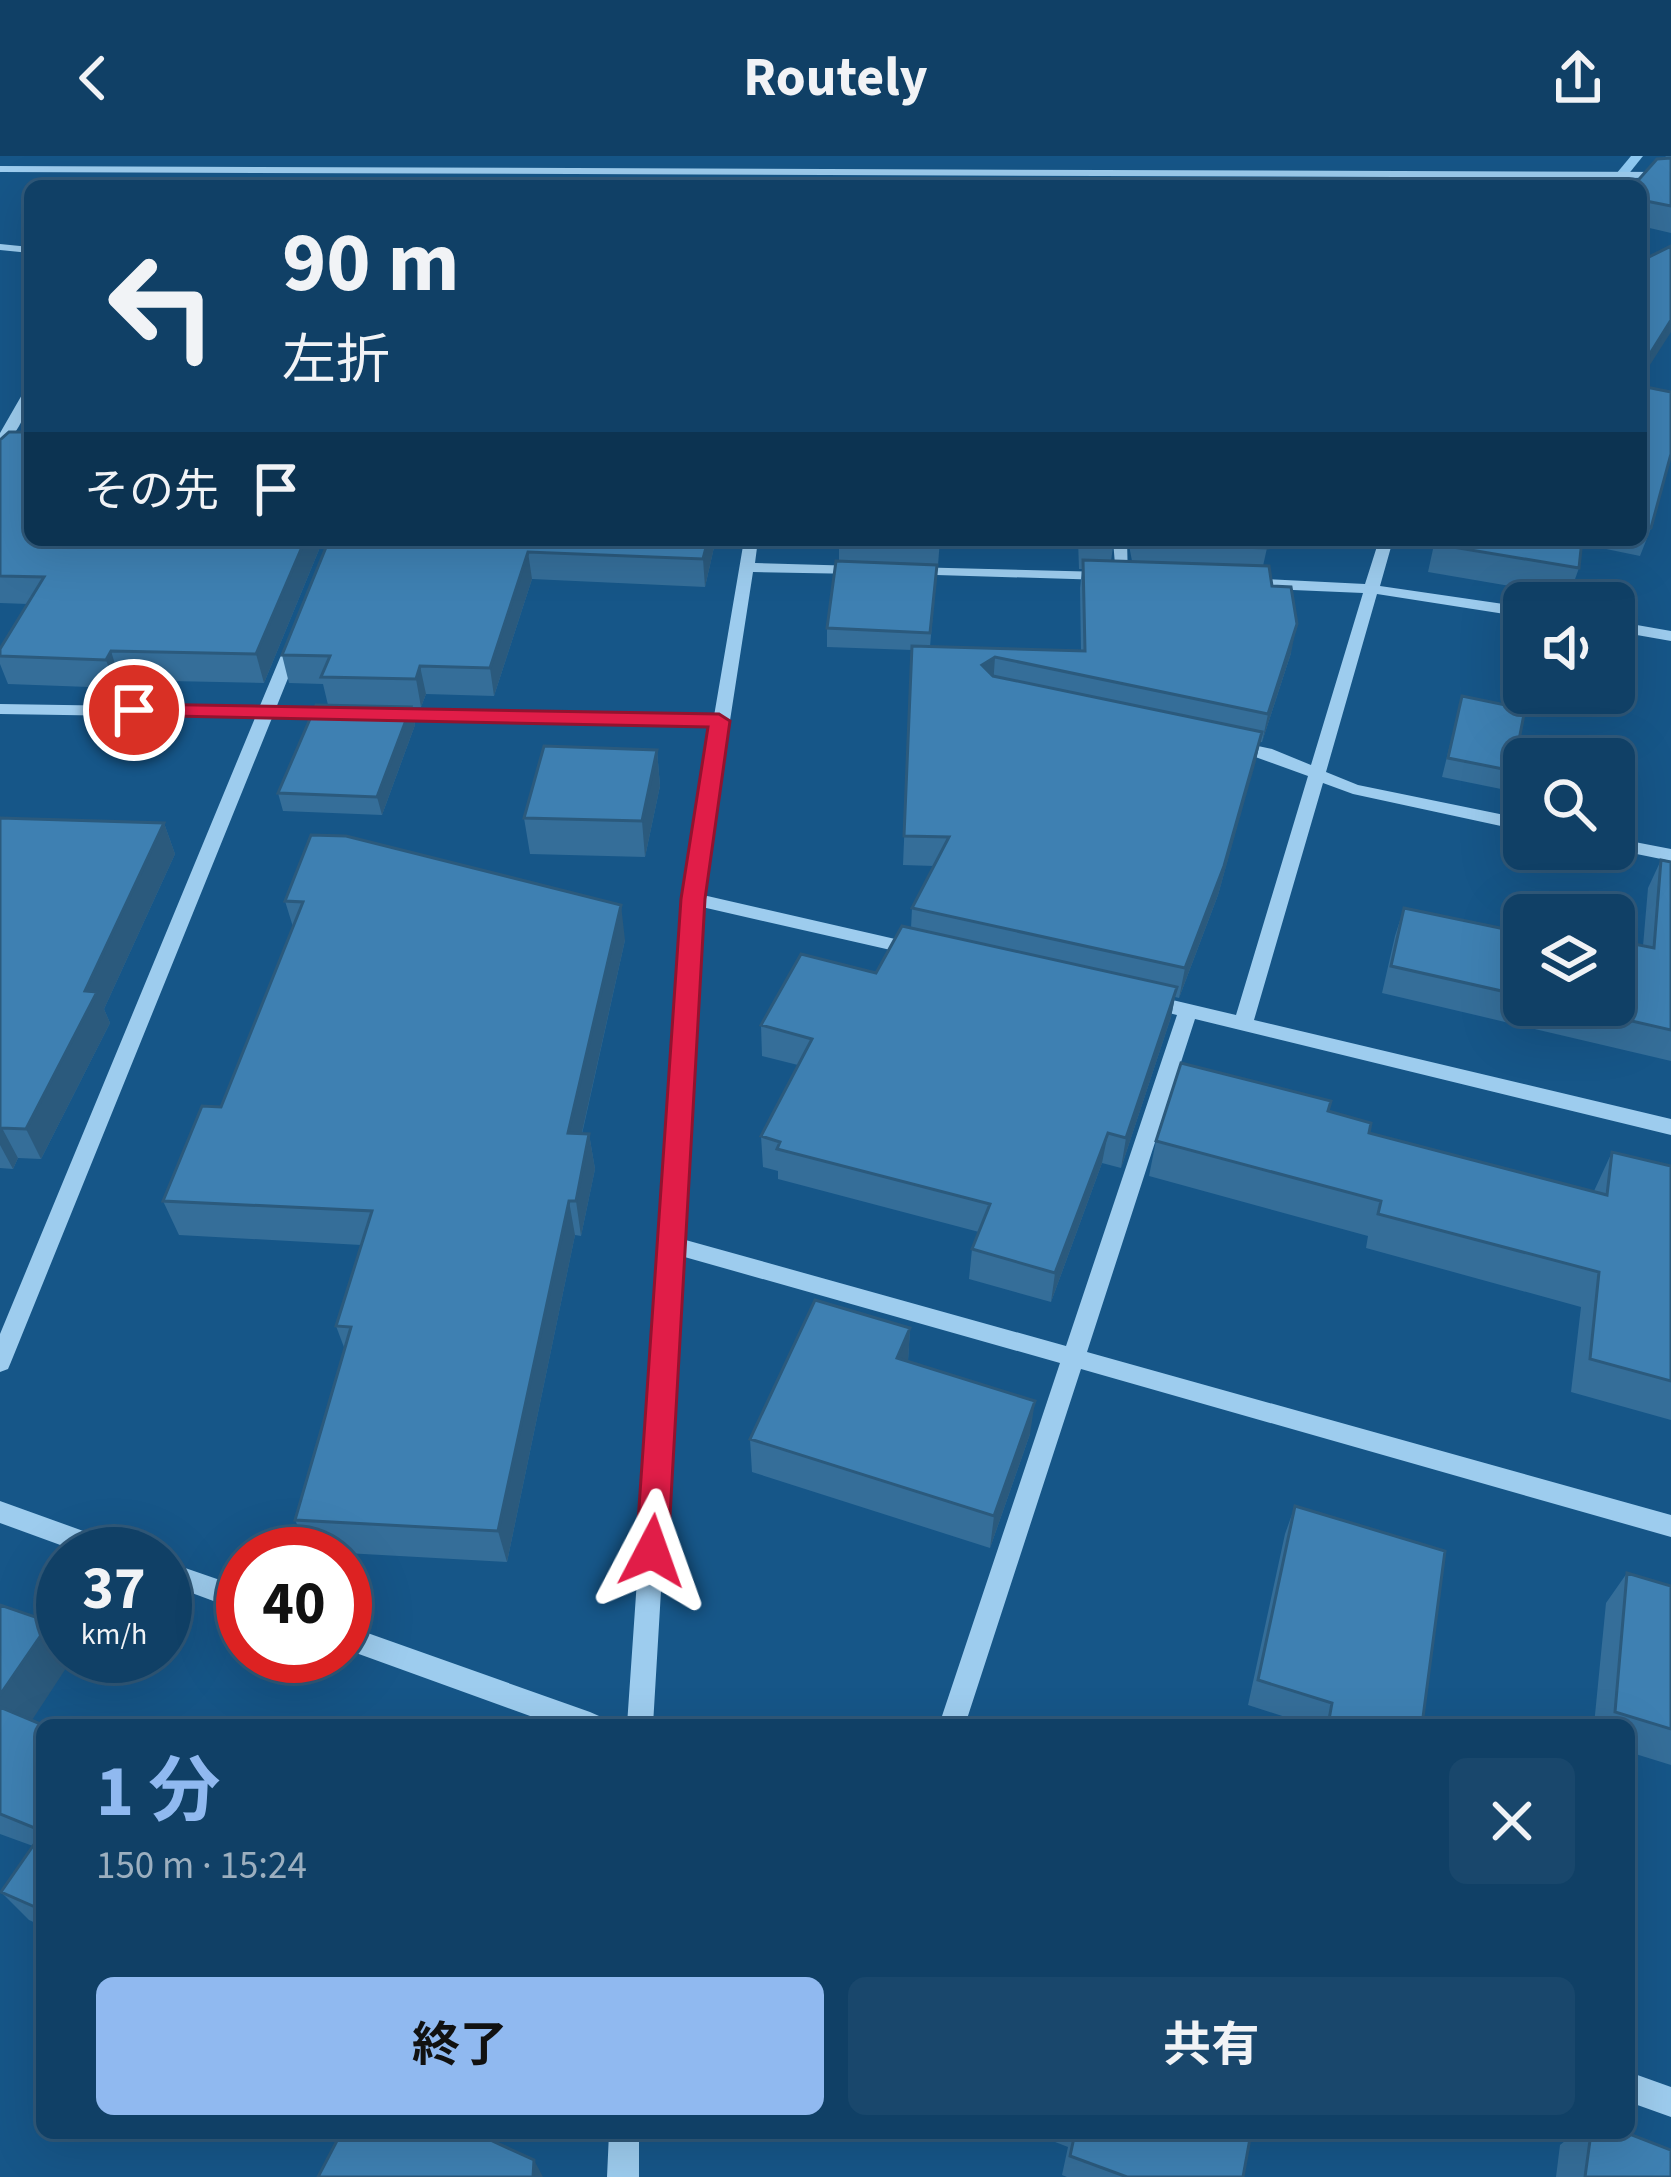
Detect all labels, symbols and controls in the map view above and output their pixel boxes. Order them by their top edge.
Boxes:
text: Routely [743,40,928,117]
icon: back [60,45,126,111]
icon: share [1545,45,1611,111]
text: 90 m [282,204,460,324]
icon: left [84,228,240,384]
text: 左折 [282,323,390,400]
icon: arrive [243,456,309,522]
text: その先 [84,460,219,524]
map controls [1503,582,1635,1026]
button: sound [1503,582,1635,714]
pin [83,659,185,761]
icon: arrive [101,677,167,743]
button: search [1503,738,1635,870]
button: layers [1503,894,1635,1026]
position arrow [589,1488,715,1614]
speed limit sign: 40 [216,1527,372,1683]
text: 37 [82,1547,146,1632]
text: km/h [81,1613,147,1656]
text: 1 分 [96,1741,220,1844]
button: close [1449,1758,1575,1884]
text: 150 m · 15:24 [96,1838,307,1894]
button: 終了 [96,1977,824,2115]
button: 共有 [848,1977,1575,2115]

